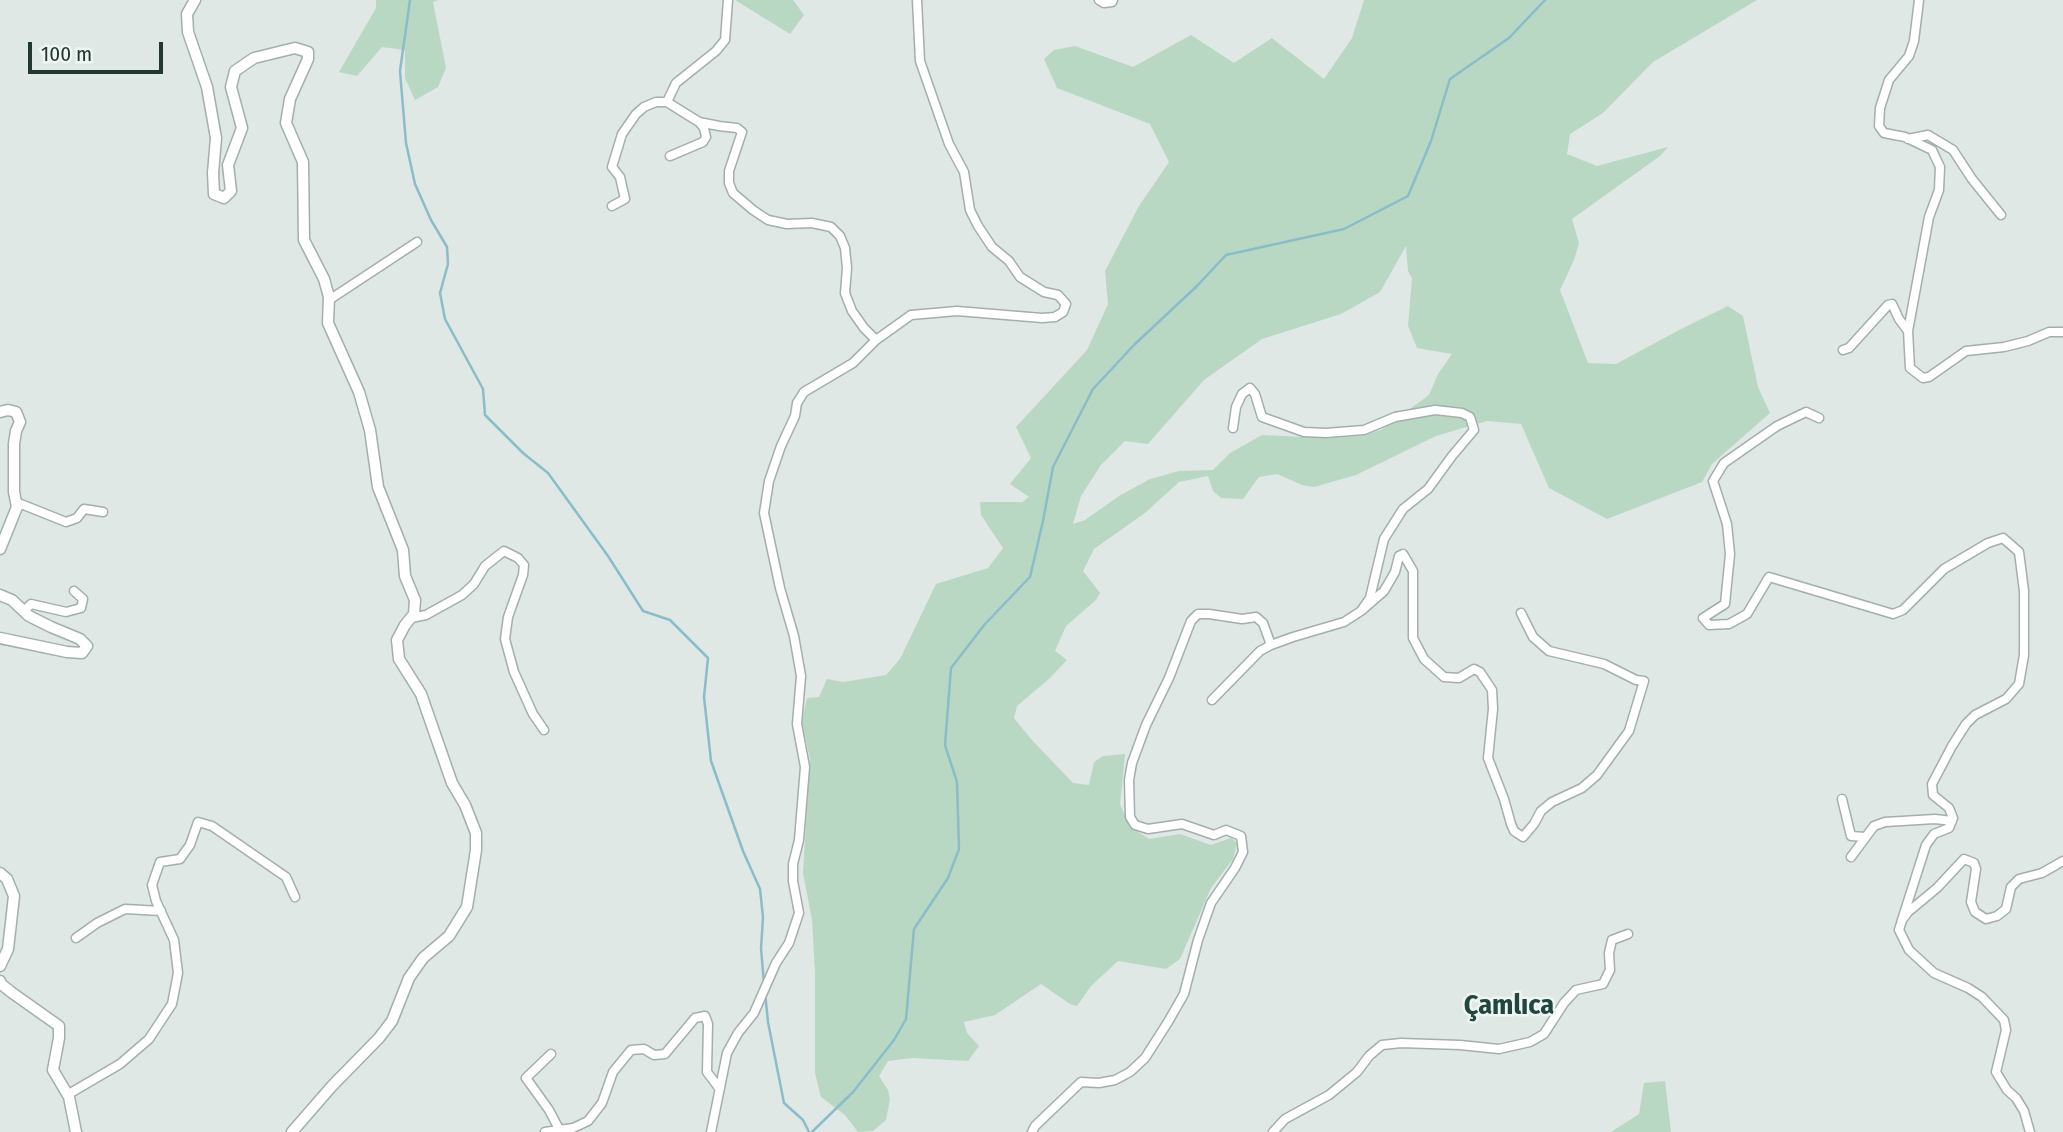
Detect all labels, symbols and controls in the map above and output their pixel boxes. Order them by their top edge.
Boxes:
scale bar [32,28,166,72]
text: 100 m [41,41,92,67]
district label: Çamlıca [1464,989,1554,1023]

